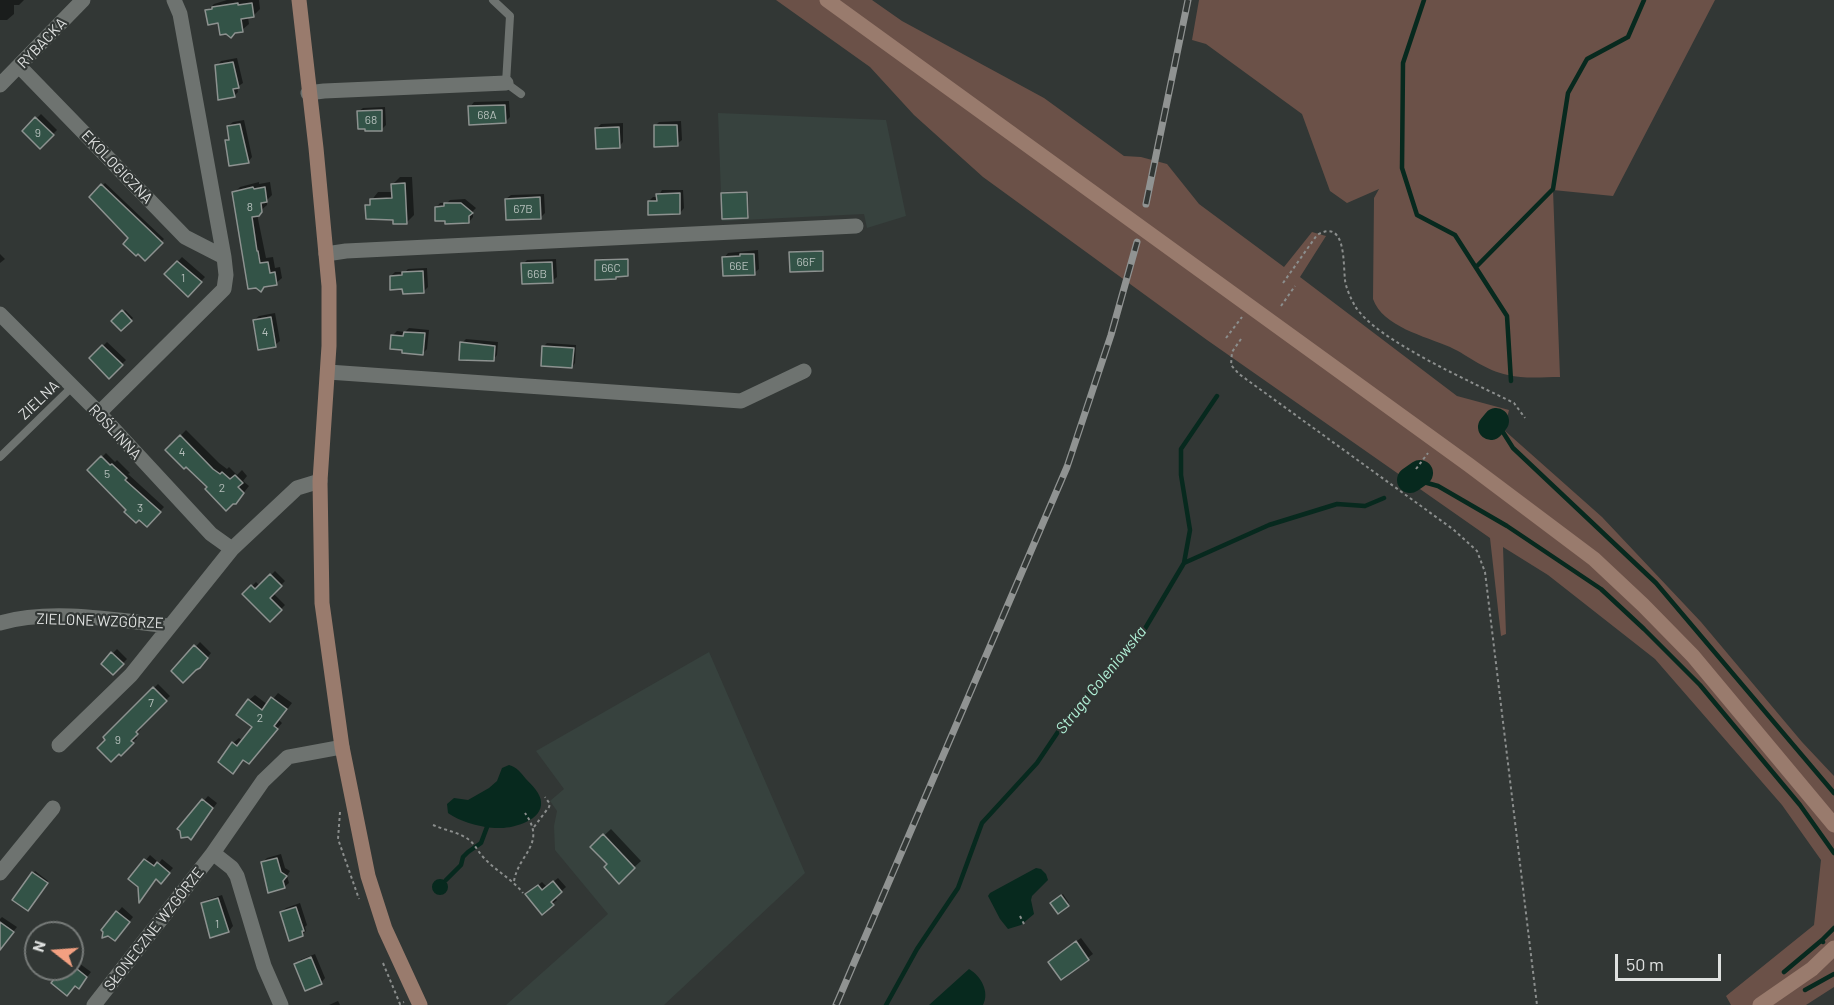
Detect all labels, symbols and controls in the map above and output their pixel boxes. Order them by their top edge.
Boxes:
street label: RYBACKA [14,14,70,72]
house number: 68A [477,108,497,122]
house number: 68 [365,113,377,127]
house number: 9 [35,126,41,140]
street label: EKOLOGICZNA [78,127,156,207]
house number: 8 [247,200,253,214]
house number: 67B [513,202,533,216]
house number: 66F [796,255,816,269]
house number: 66E [729,259,749,273]
house number: 66C [601,261,621,275]
house number: 66B [527,267,547,281]
house number: 1 [181,271,185,285]
house number: 4 [262,325,268,339]
street label: ZIELNA [15,377,63,423]
street label: ROŚLINNA [85,401,145,463]
house number: 4 [179,445,185,459]
house number: 5 [104,467,110,481]
house number: 2 [219,481,225,495]
house number: 3 [137,501,143,515]
street label: ZIELONE WZGÓRZE [36,610,164,632]
water label: Struga Goleniowska [1052,622,1150,738]
house number: 7 [148,696,154,710]
house number: 2 [257,711,263,725]
house number: 9 [115,733,121,747]
street label: SŁONECZNE WZGÓRZE [100,864,208,994]
house number: 1 [215,917,219,931]
north arrow [24,921,84,981]
text: N [28,938,49,954]
scale bar [1618,942,1724,980]
text: 50 m [1626,953,1664,975]

